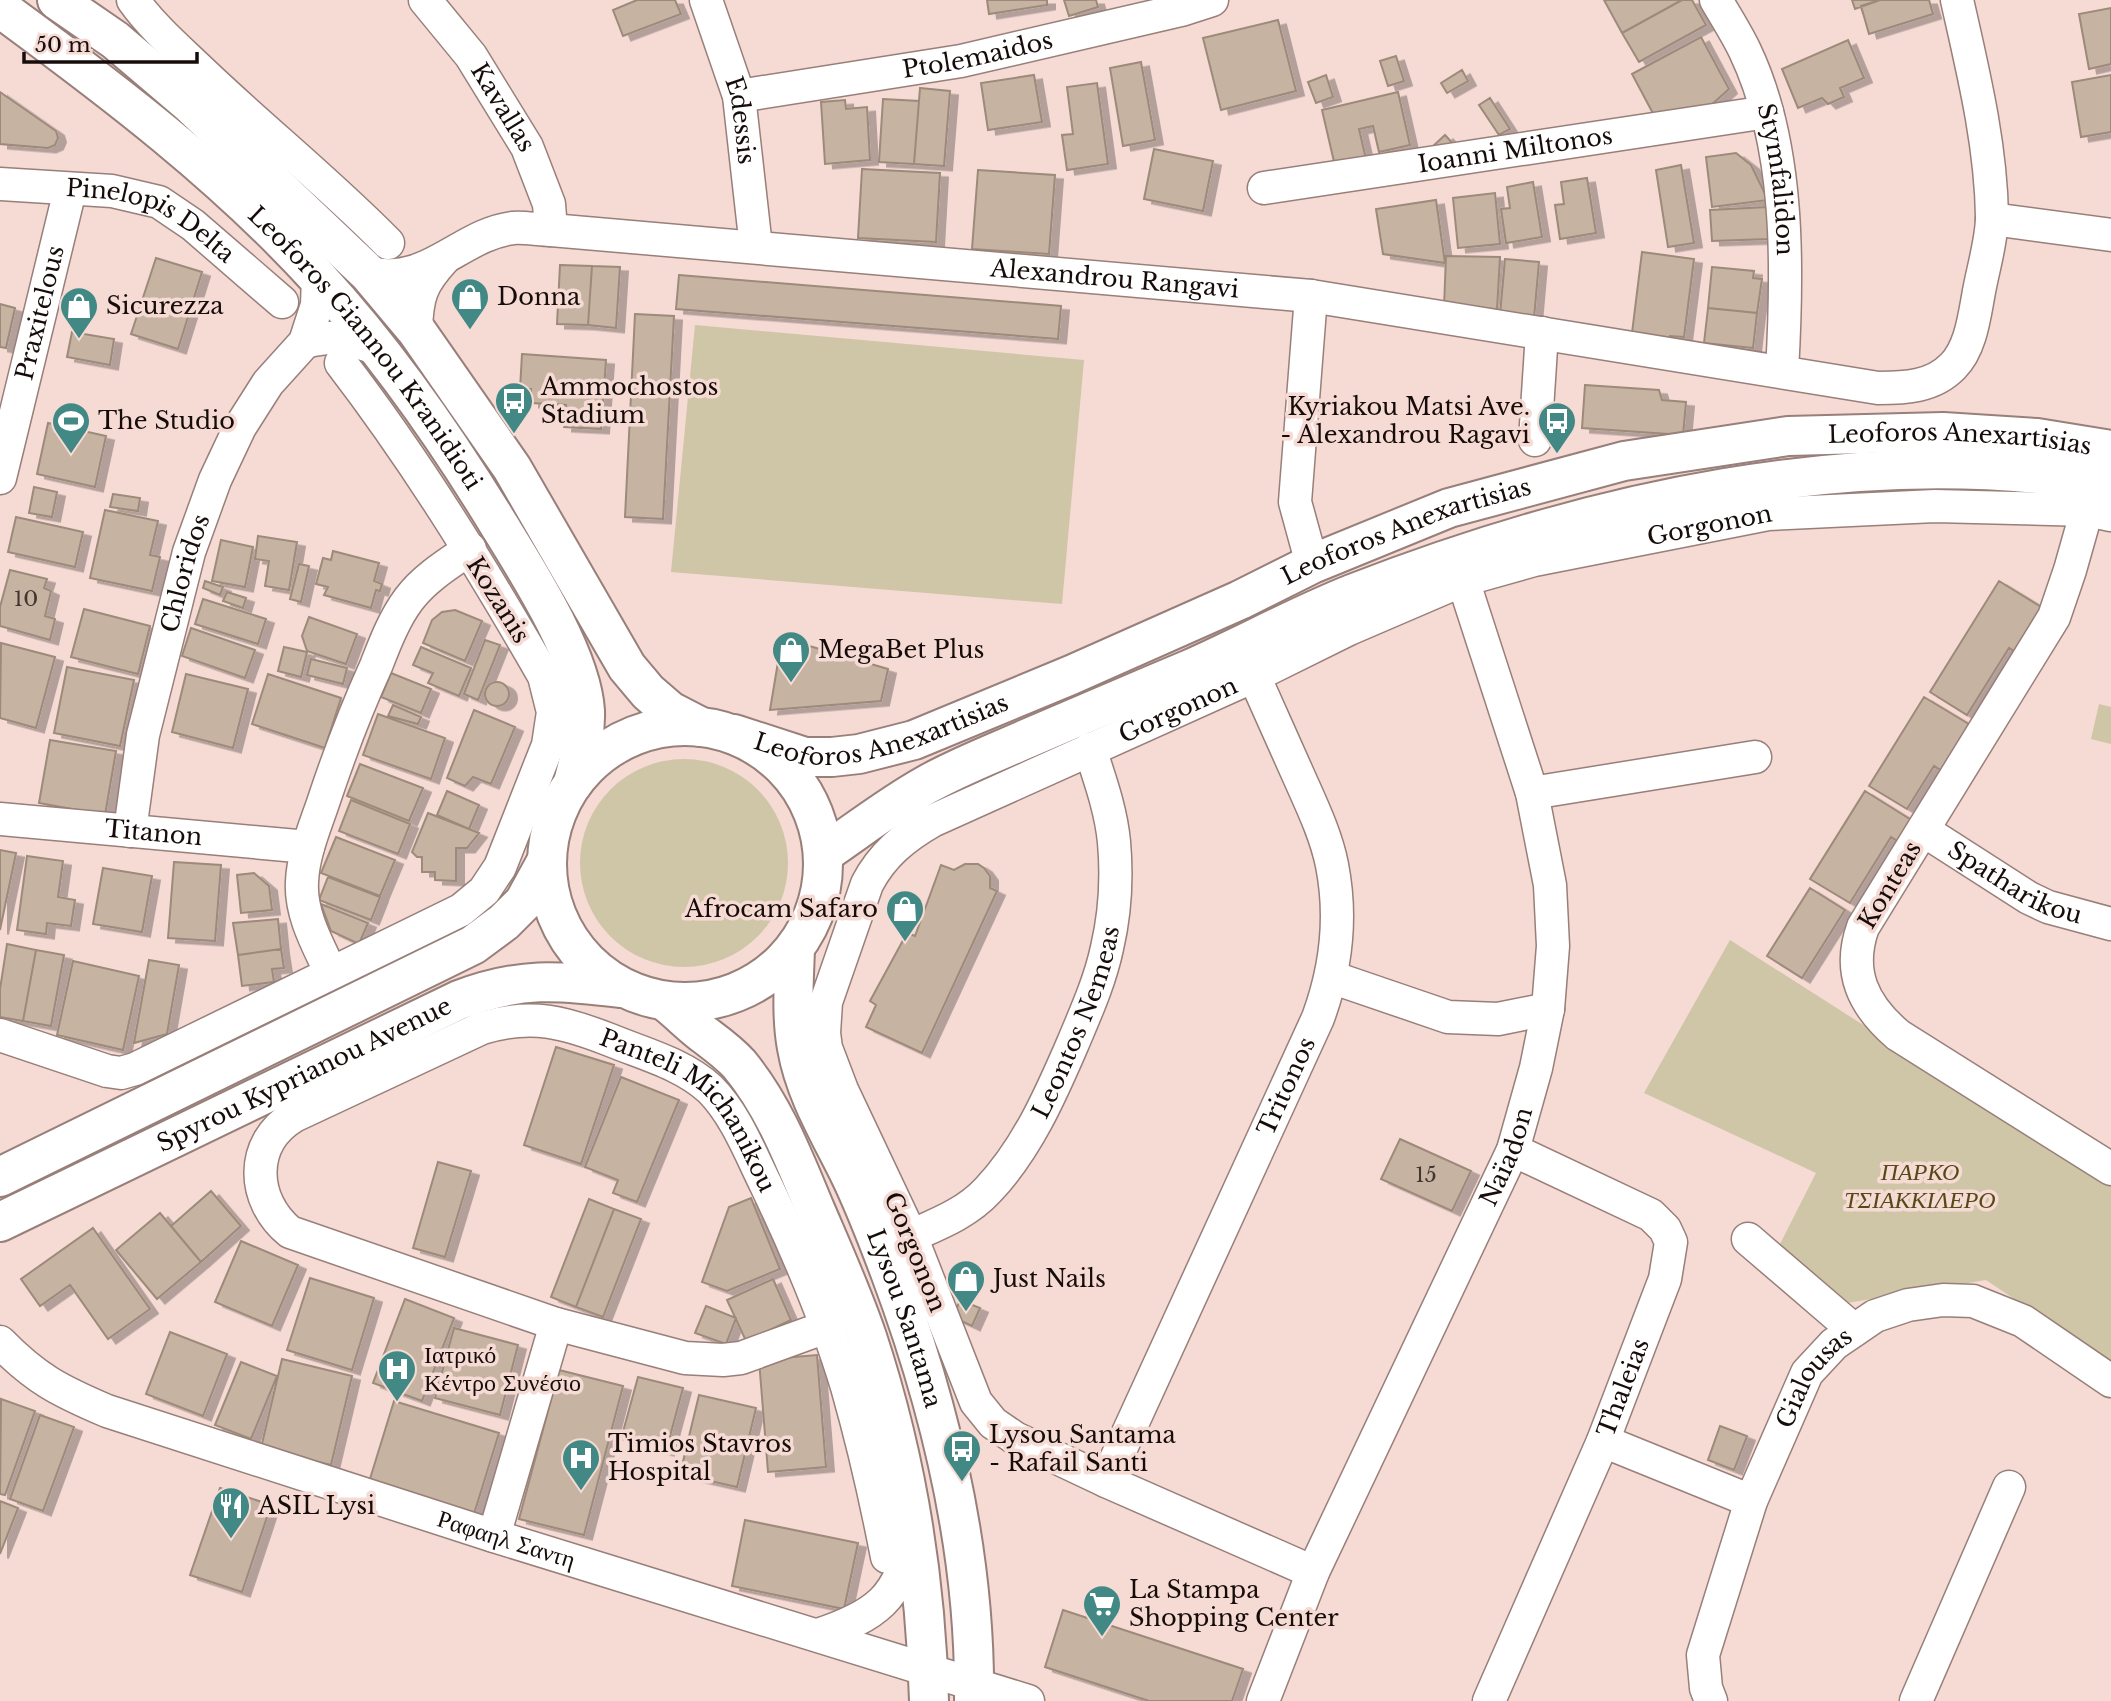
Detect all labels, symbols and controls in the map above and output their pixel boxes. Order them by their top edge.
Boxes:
scale bar [24,21,198,65]
street label: Ptolemaidos [900,25,1055,84]
text: 50 m [35,32,91,58]
street label: Kavallas [465,58,541,157]
street label: Edessis [719,73,762,166]
street label: Stymfalidon [1751,100,1800,256]
street label: Ioanni Miltonos [1416,121,1614,179]
street label: Pinelopis Delta [65,173,241,269]
street label: Leoforos Giannou Kranidioti [242,200,488,495]
street label: Praxitelous [9,242,70,383]
street label: Alexandrou Rangavi [988,253,1240,304]
shop icon: Donna [449,276,491,331]
place label: Donna [497,282,581,311]
shop icon: Sicurezza [58,285,100,340]
place label: Sicurezza [106,291,224,320]
place label: Ammochostos Stadium [540,372,718,429]
bus stop icon: Ammochostos Stadium [493,380,535,435]
place label: Kyriakou Matsi Ave. - Alexandrou Ragavi [1280,392,1530,449]
sports icon: The Studio [50,400,92,455]
bus stop icon: Kyriakou Matsi Ave. - Alexandrou Ragavi [1536,400,1578,455]
place label: The Studio [98,406,235,435]
street label: Leoforos Anexartisias [1827,417,2094,461]
street label: Leoforos Anexartisias [1277,472,1534,591]
street label: Gorgonon [1644,499,1775,551]
street label: Chloridos [154,510,216,635]
street label: Kozanis [461,551,536,648]
house number: 10 [14,586,38,612]
shop icon: MegaBet Plus [770,629,812,684]
place label: MegaBet Plus [818,635,984,664]
street label: Gorgonon [1114,670,1242,749]
street label: Leoforos Anexartisias [750,688,1012,772]
street label: Titanon [103,814,203,851]
street label: Spatharikou [1943,835,2085,930]
street label: Konteas [1852,836,1927,934]
shop icon: Afrocam Safaro [884,888,926,943]
place label: Afrocam Safaro [684,894,878,923]
street label: Leontos Nemeas [1025,924,1125,1123]
street label: Spyrou Kyprianou Avenue [152,991,456,1158]
street label: Panteli Michanikou [596,1022,782,1197]
street label: Tritonos [1251,1032,1321,1140]
street label: Naïadon [1474,1104,1538,1211]
park label: ΠΑΡΚΟ ΤΣΙΑΚΚΙΛΕΡΟ [1844,1157,1996,1214]
house number: 15 [1415,1162,1437,1188]
street label: Gorgonon [878,1188,953,1316]
street label: Lysou Santama [861,1225,948,1412]
shop icon: Just Nails [945,1258,987,1313]
place label: Just Nails [990,1264,1106,1293]
street label: Gialousas [1770,1321,1857,1432]
street label: Thaleias [1591,1334,1655,1441]
place label: Ιατρικό Κέντρο Συνέσιο [424,1340,581,1397]
hospital icon: Ιατρικό Κέντρο Συνέσιο [376,1348,418,1403]
place label: Lysou Santama - Rafail Santi [989,1420,1177,1477]
bus stop icon: Lysou Santama - Rafail Santi [941,1428,983,1483]
place label: Timios Stavros Hospital [608,1429,792,1486]
hospital icon: Timios Stavros Hospital [560,1437,602,1492]
restaurant icon: ASIL Lysi [210,1485,252,1540]
place label: ASIL Lysi [257,1491,375,1520]
street label: Ραφαηλ Σαντη [434,1504,579,1574]
place label: La Stampa Shopping Center [1129,1575,1339,1632]
supermarket icon: La Stampa Shopping Center [1081,1583,1123,1638]

